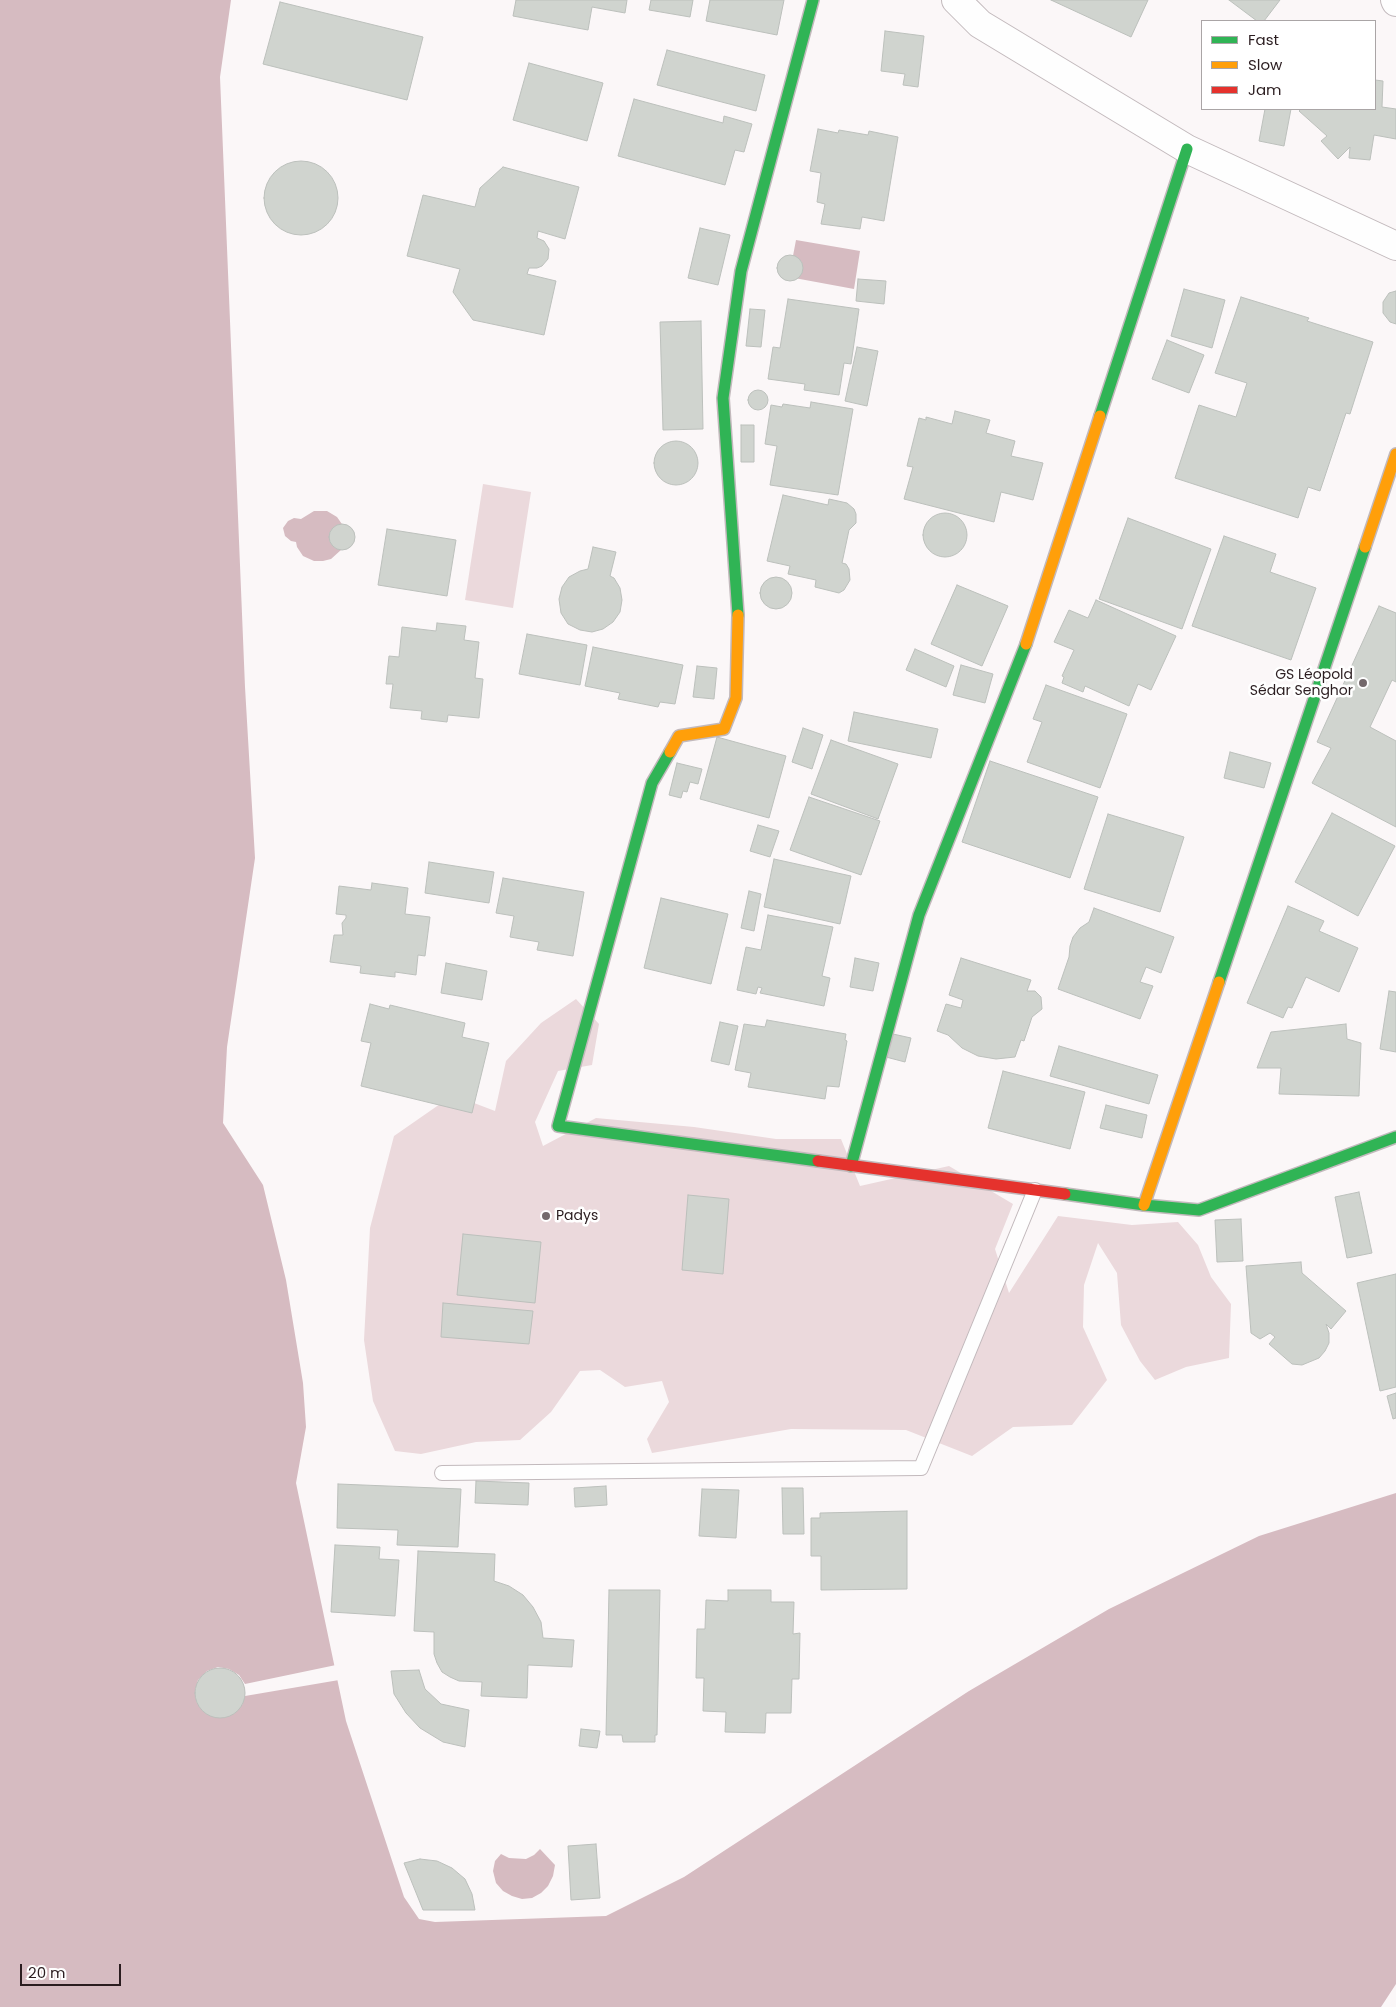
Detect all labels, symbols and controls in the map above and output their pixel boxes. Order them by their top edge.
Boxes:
legend [1201,20,1376,110]
text: Fast [1248,29,1279,50]
text: Slow [1248,54,1282,75]
text: Jam [1248,79,1282,100]
place label: GS Léopold Sédar Senghor [1250,667,1353,700]
marker: GS Léopold Sédar Senghor [1357,677,1369,689]
place label: Padys [556,1208,598,1224]
marker: Padys [540,1210,552,1222]
scale bar [22,1954,124,1986]
text: 20 m [28,1962,66,1983]

